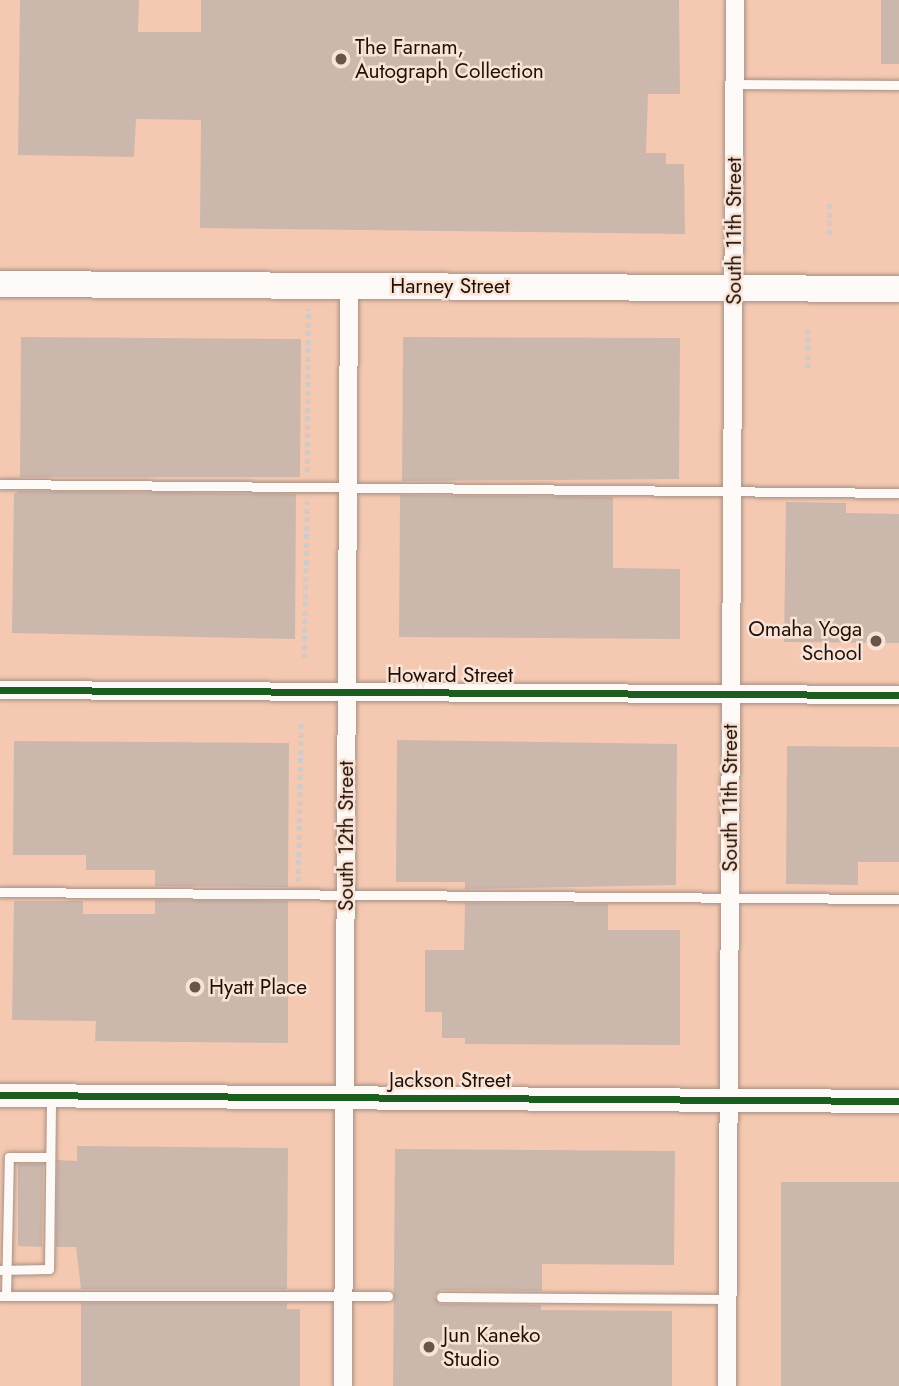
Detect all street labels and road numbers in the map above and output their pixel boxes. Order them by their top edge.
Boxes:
street label: South 11th Street [721,157,747,305]
street label: Harney Street [390,273,510,299]
street label: Howard Street [387,662,513,688]
street label: South 11th Street [717,724,743,872]
street label: South 12th Street [333,761,359,911]
street label: Jackson Street [389,1067,511,1093]

